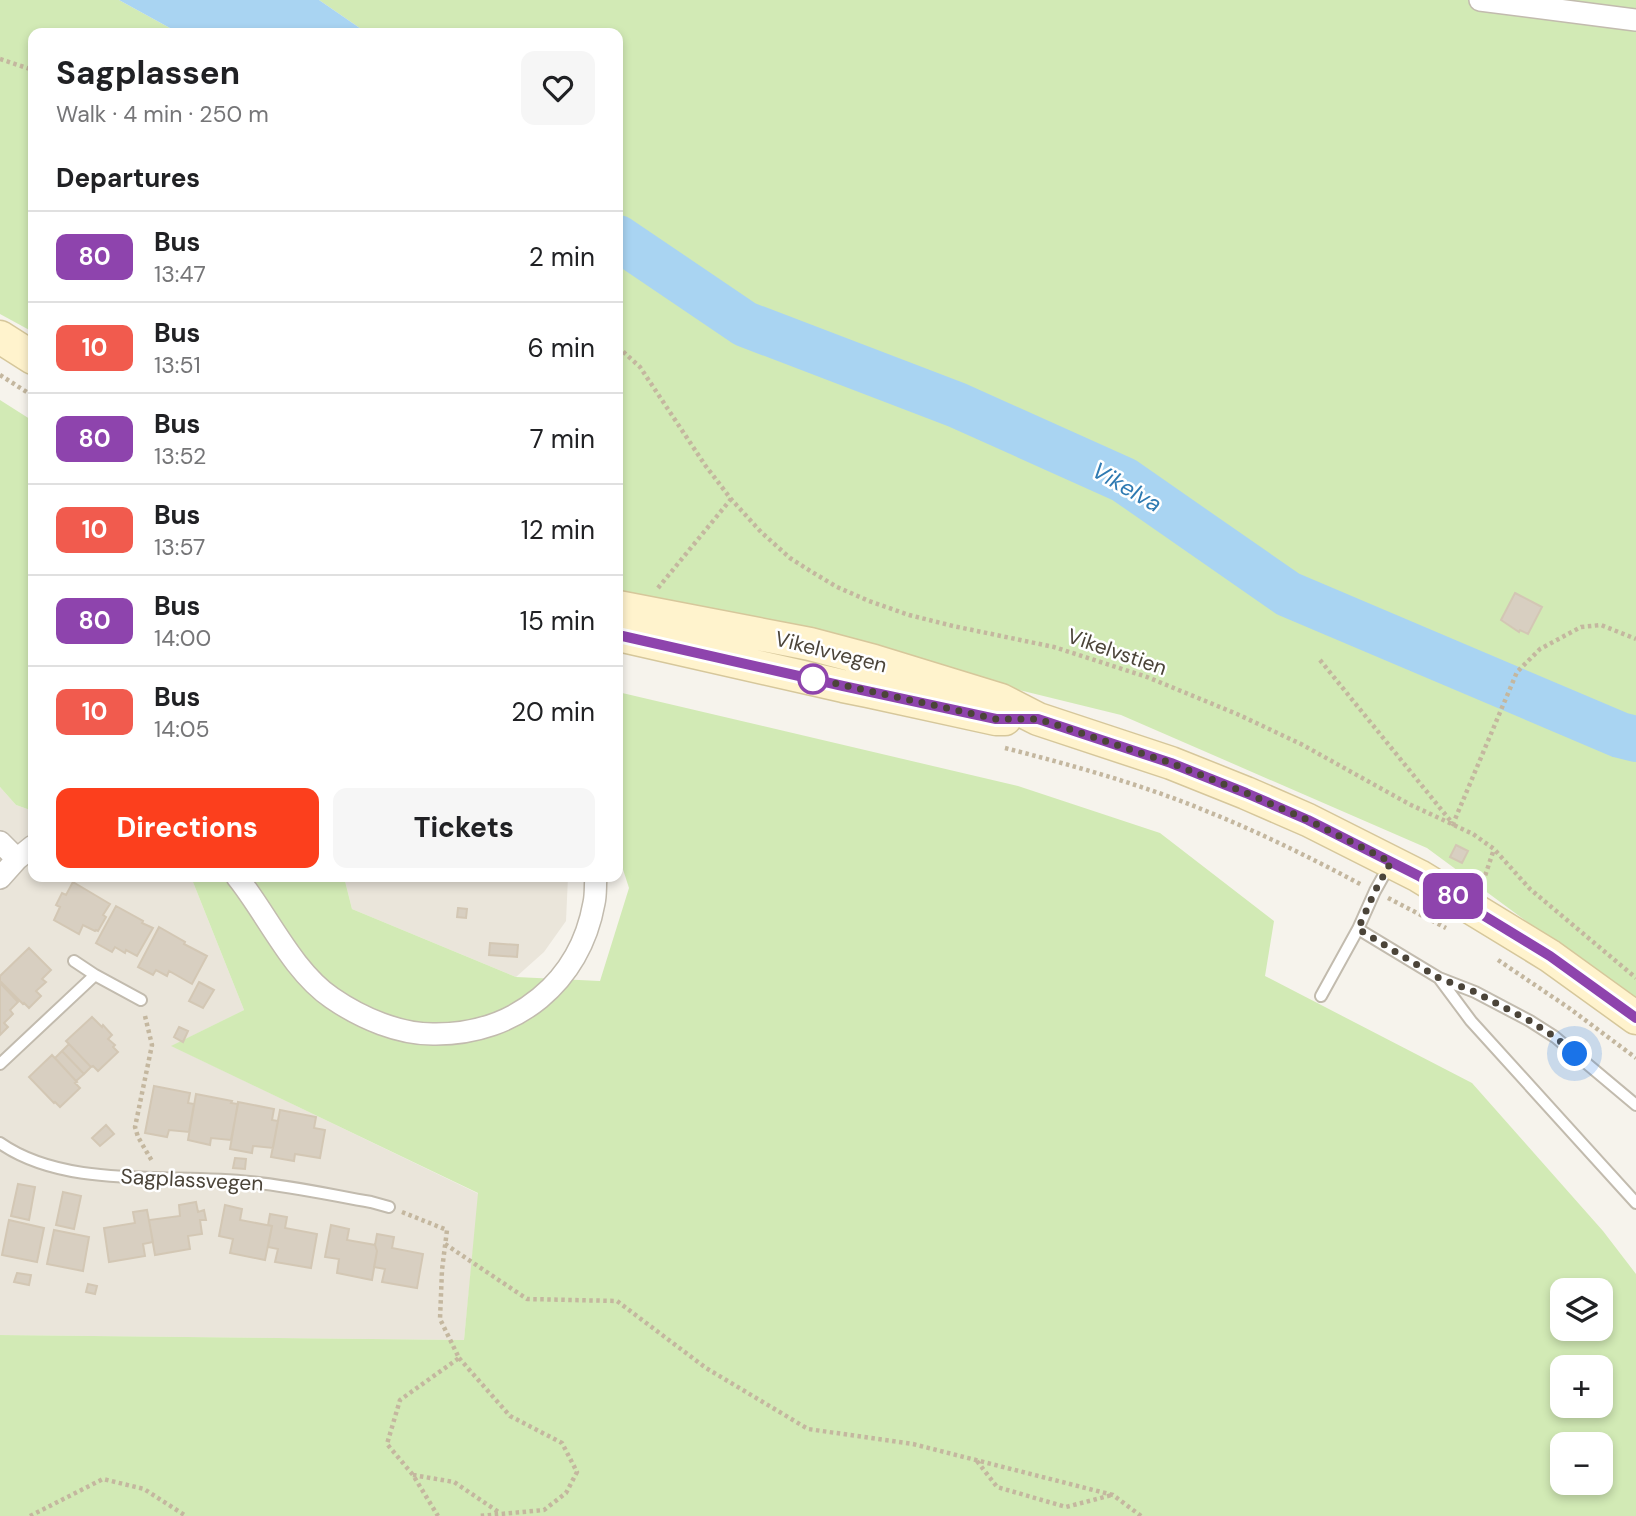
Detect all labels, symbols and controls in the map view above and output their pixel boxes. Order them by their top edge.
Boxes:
text: Sagplassen [56,51,240,94]
button: heart [521,51,595,125]
text: Walk · 4 min · 250 m [56,99,269,129]
text: Departures [56,161,200,195]
text: Bus [154,225,200,259]
text: 2 min [529,240,595,274]
text: 80 [78,241,111,272]
text: 13:47 [154,259,206,289]
text: Bus [154,316,200,350]
text: 6 min [527,331,595,365]
text: 10 [82,332,107,363]
text: 13:51 [154,350,201,380]
text: Bus [154,407,200,441]
text: 7 min [530,422,595,456]
text: 80 [78,423,111,454]
text: 13:52 [154,441,206,471]
water label: Vikelva [1087,455,1167,519]
text: Bus [154,498,200,532]
text: 12 min [521,513,595,547]
text: 10 [82,514,107,545]
text: 13:57 [154,532,205,562]
text: Bus [154,589,200,623]
text: 15 min [520,604,595,638]
text: 80 [78,605,111,636]
street label: Vikelvstien [1064,622,1170,682]
text: 14:00 [154,623,211,653]
street label: Vikelvvegen [772,625,890,679]
unlabelled marker [798,664,828,694]
text: Bus [154,680,200,714]
text: 20 min [511,695,595,729]
text: 10 [82,696,107,727]
text: 14:05 [154,714,210,744]
button: Directions [56,788,319,868]
button: Tickets [333,788,595,868]
line badge: 80 [1422,873,1484,919]
text: 80 [1437,880,1469,911]
your location [1557,1036,1592,1071]
street label: Sagplassvegen [120,1162,264,1198]
map controls [1550,1278,1613,1495]
button: layers [1550,1278,1613,1341]
button: + [1550,1355,1613,1418]
button: − [1550,1432,1613,1495]

